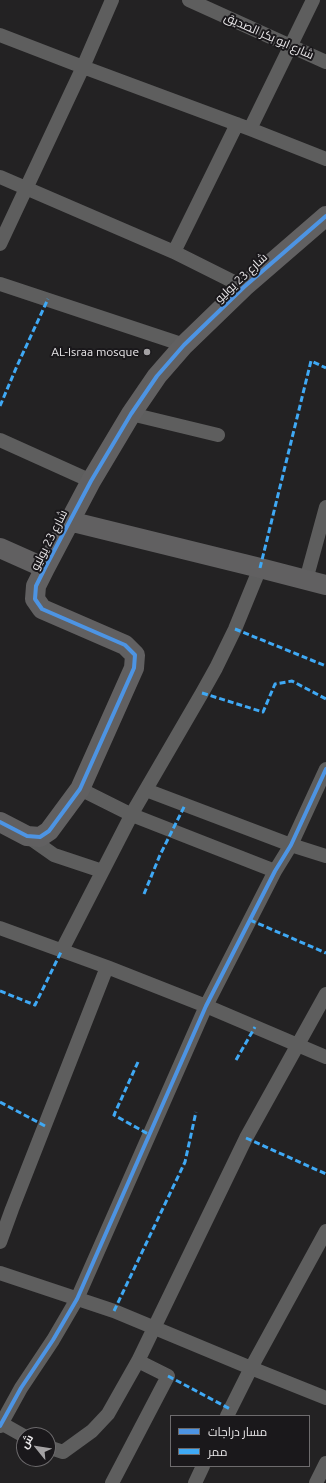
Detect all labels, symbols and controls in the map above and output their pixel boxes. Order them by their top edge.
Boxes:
street label: شارع ابو بكر الصديق [222,10,316,62]
street label: شارع 23 يوليو [212,250,270,306]
place label: AL-Israa mosque [51,345,139,359]
marker: AL-Israa mosque [142,347,152,357]
street label: شارع 23 يوليو [28,507,70,573]
legend [170,1415,310,1467]
text: مسار دراجات [208,1425,267,1438]
north arrow [16,1427,56,1467]
text: ش [18,1432,35,1451]
text: ممر [208,1445,227,1458]

